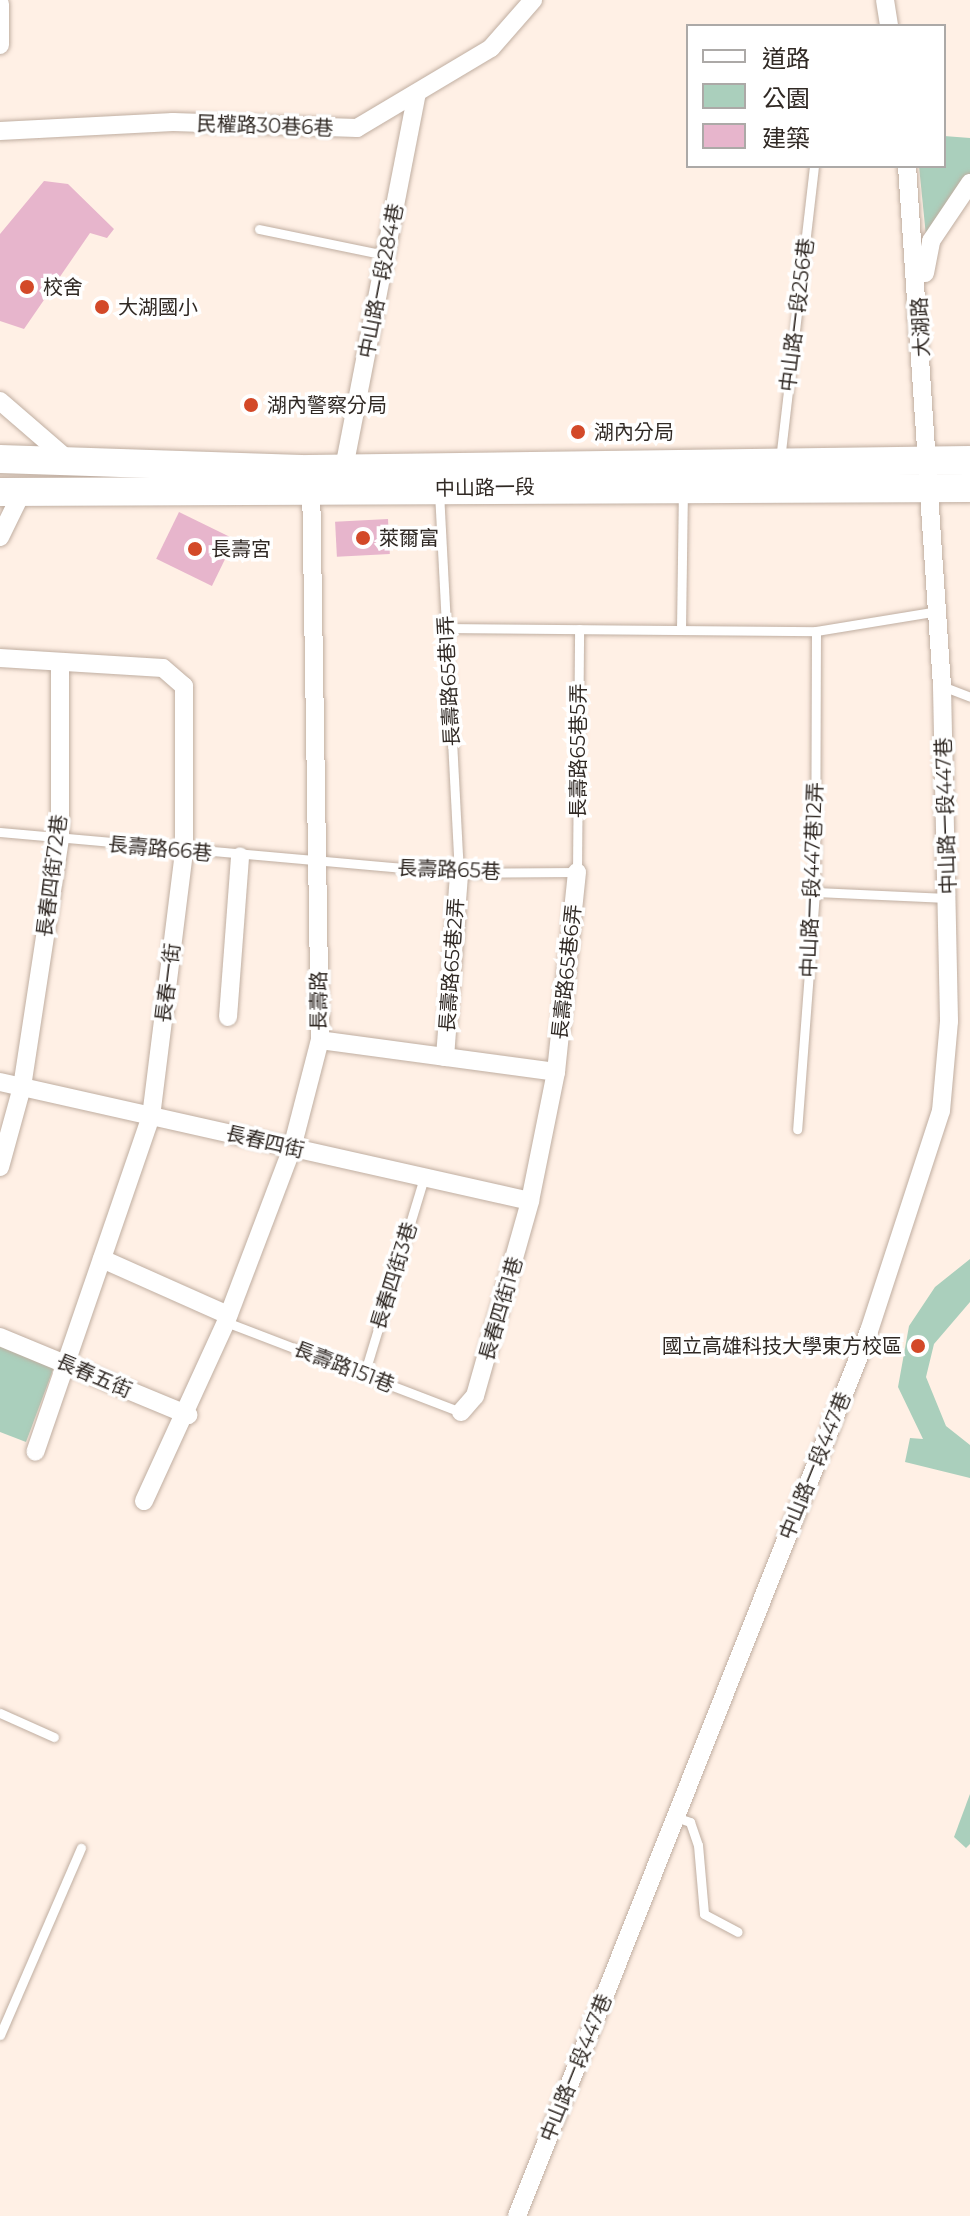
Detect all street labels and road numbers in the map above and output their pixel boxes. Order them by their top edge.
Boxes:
street label: 民權路30巷6巷 [196,112,334,140]
street label: 中山路一段284巷 [354,201,408,361]
street label: 中山路一段256巷 [776,237,818,393]
street label: 大湖路 [907,296,935,358]
street label: 中山路一段 [435,475,535,501]
street label: 長壽路65巷1弄 [434,615,464,747]
street label: 長壽路65巷5弄 [566,684,590,818]
street label: 中山路一段447巷 [931,737,961,895]
street label: 中山路一段447巷12弄 [797,782,827,978]
street label: 長春四街72巷 [33,813,71,939]
street label: 長壽路66巷 [107,832,213,866]
street label: 長壽路65巷 [397,856,501,884]
street label: 長壽路65巷2弄 [435,897,469,1033]
street label: 長壽路65巷6弄 [548,903,586,1041]
street label: 長春一街 [151,942,185,1024]
street label: 長壽路 [307,971,331,1031]
street label: 長春四街 [223,1121,307,1163]
street label: 長春四街3巷 [366,1219,422,1333]
street label: 長春四街1巷 [475,1254,527,1364]
street label: 長壽路151巷 [290,1337,398,1397]
street label: 長春五街 [52,1349,136,1403]
street label: 中山路一段447巷 [774,1389,856,1543]
street label: 中山路一段447巷 [535,1991,617,2145]

